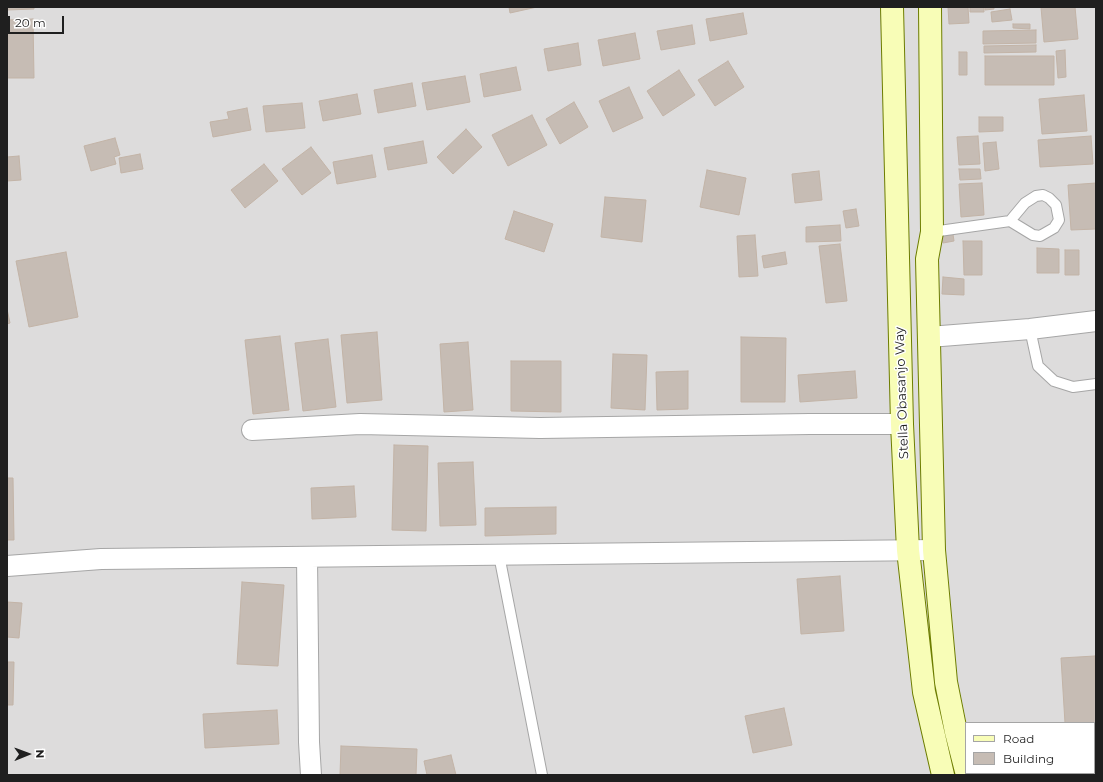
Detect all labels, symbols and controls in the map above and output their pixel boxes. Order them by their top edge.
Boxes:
scale bar [10,8,66,34]
text: 20 m [15,15,46,30]
street label: Stella Obasanjo Way [892,327,912,459]
legend [965,722,1095,774]
text: Road [1003,731,1034,746]
north arrow [8,734,48,774]
text: N [33,749,47,758]
text: Building [1003,751,1054,766]

